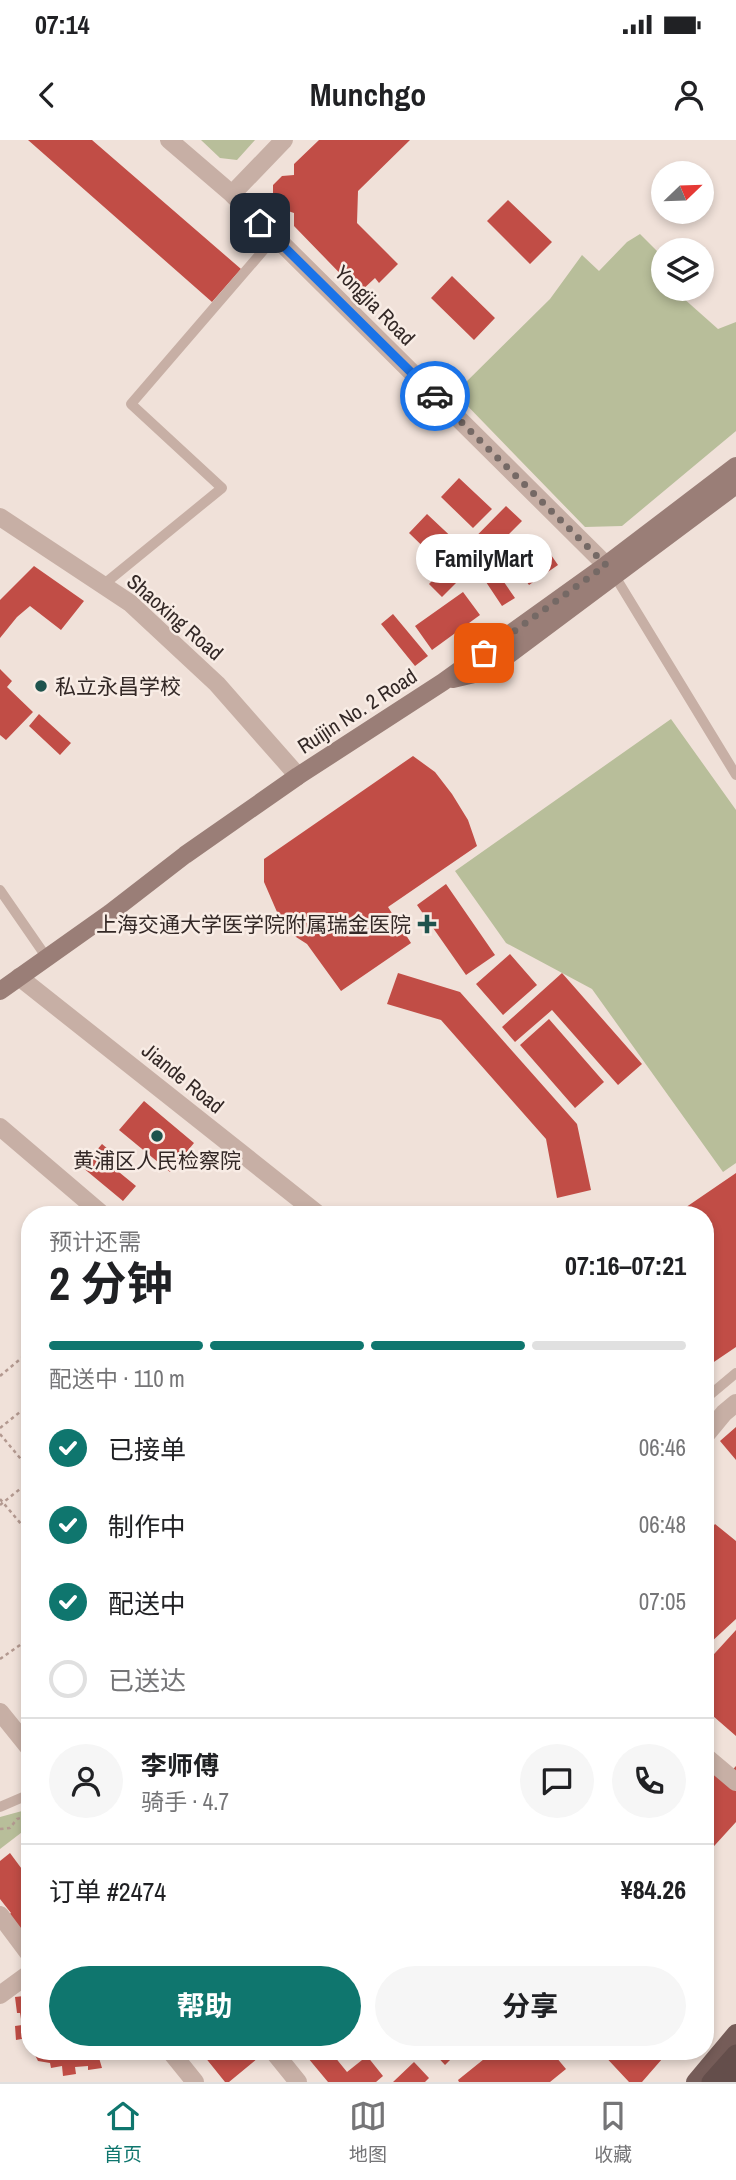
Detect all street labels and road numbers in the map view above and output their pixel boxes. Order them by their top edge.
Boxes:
street label: Yongjia Road [328,258,422,352]
street label: Shaoxing Road [121,567,229,667]
street label: Ruijin No. 2 Road [292,662,422,760]
street label: Jiande Road [136,1036,230,1120]

